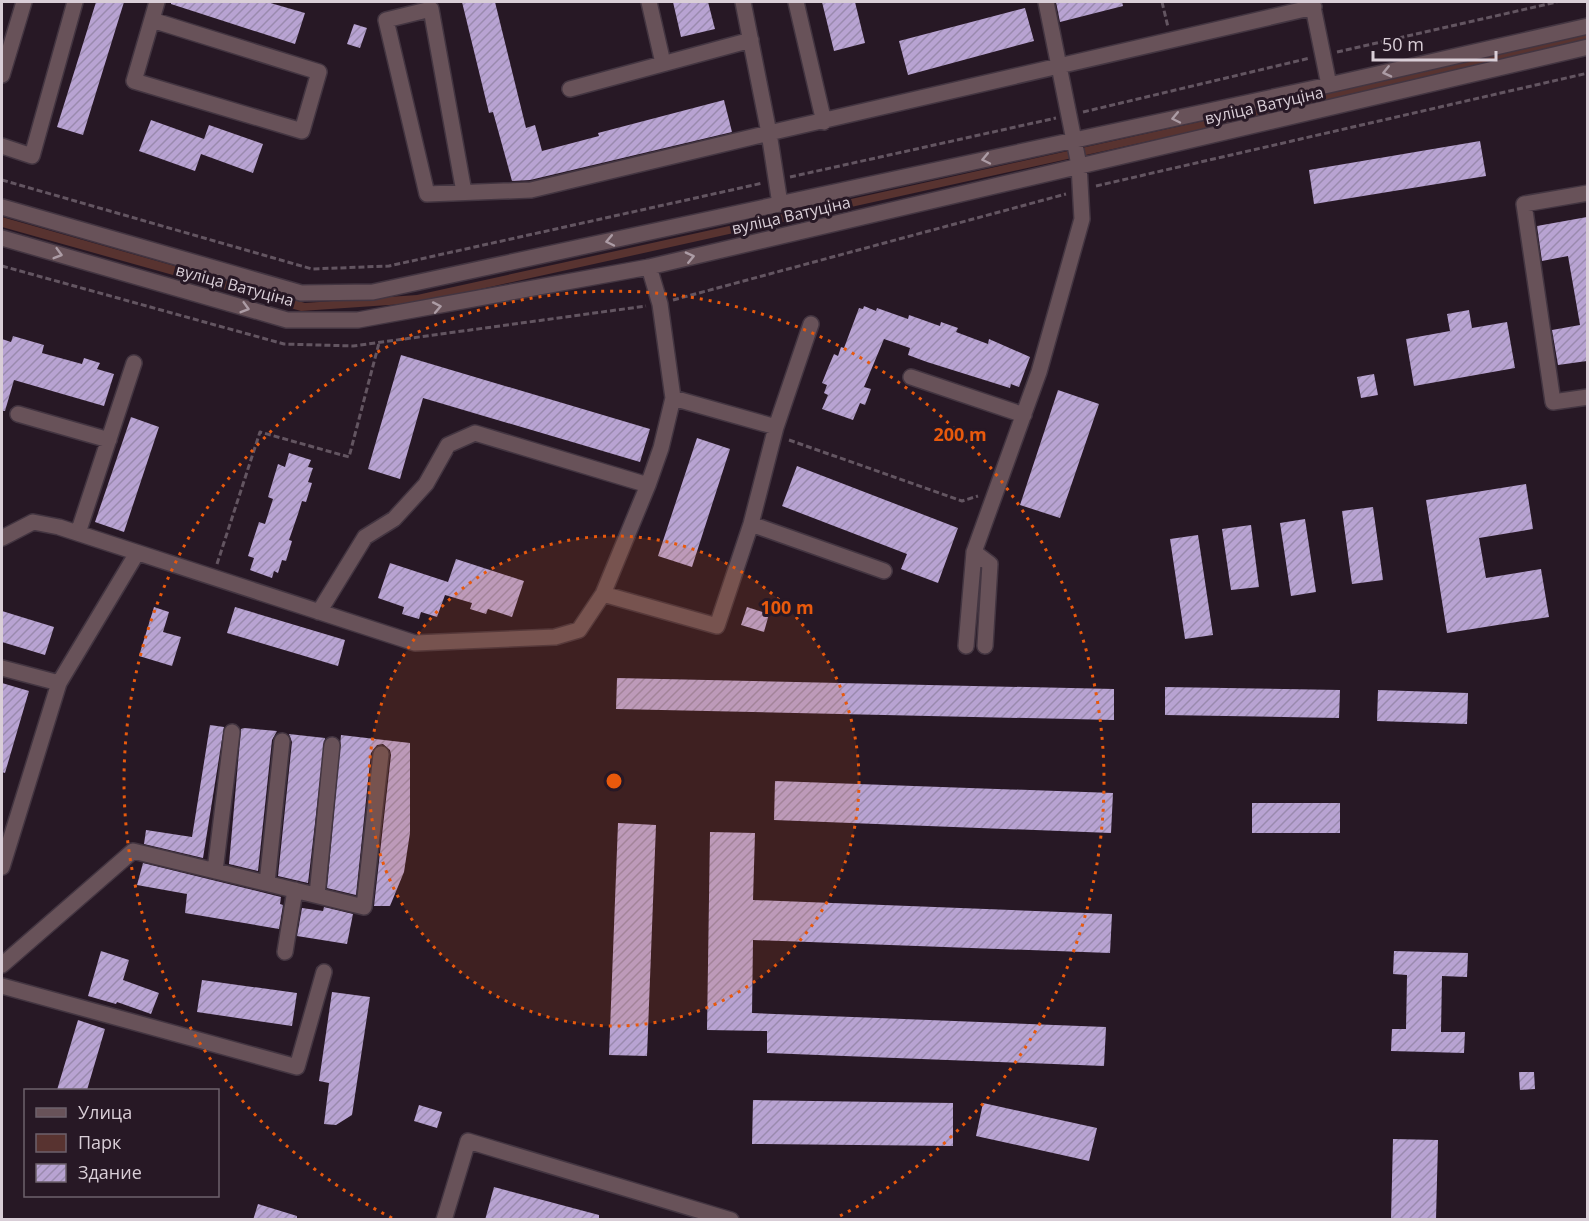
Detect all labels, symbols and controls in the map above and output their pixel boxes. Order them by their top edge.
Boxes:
scale bar [1373,24,1496,62]
text: 50 m [1382,32,1424,56]
one-way arrow [1383,65,1393,78]
street label: вуліца Ватуціна [1202,81,1326,129]
one-way arrow [1172,111,1182,124]
one-way arrow [981,152,991,165]
street label: вуліца Ватуціна [729,191,853,239]
one-way arrow [606,234,616,247]
one-way arrow [52,247,63,259]
one-way arrow [685,251,695,264]
street label: вуліца Ватуціна [174,259,296,311]
one-way arrow [239,301,250,313]
one-way arrow [432,301,442,314]
text: 200 m [933,422,987,446]
text: 100 m [760,595,814,619]
centre of rings [604,771,624,791]
legend [24,1089,219,1197]
text: Улица [78,1100,132,1124]
text: Парк [78,1130,122,1154]
text: Здание [78,1160,142,1184]

